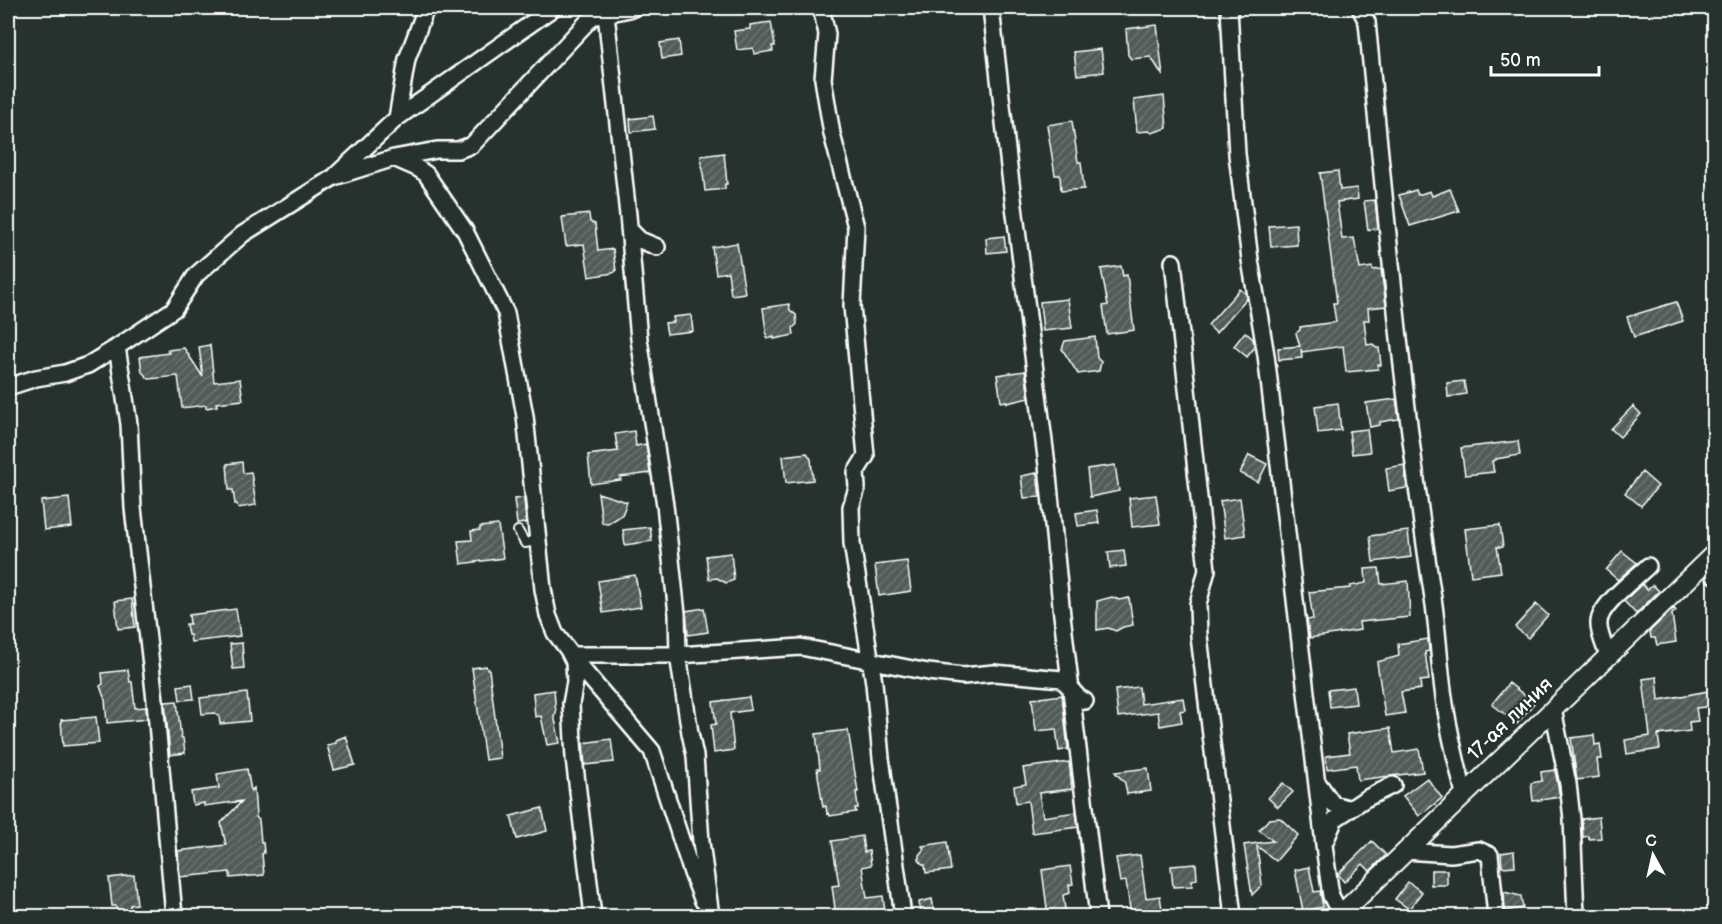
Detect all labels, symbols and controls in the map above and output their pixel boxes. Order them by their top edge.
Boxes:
scale bar [1491,39,1599,77]
text: 50 m [1500,50,1541,71]
street label: 17-ая линия [1462,672,1558,766]
north arrow [1623,825,1683,885]
text: С [1644,831,1658,852]

